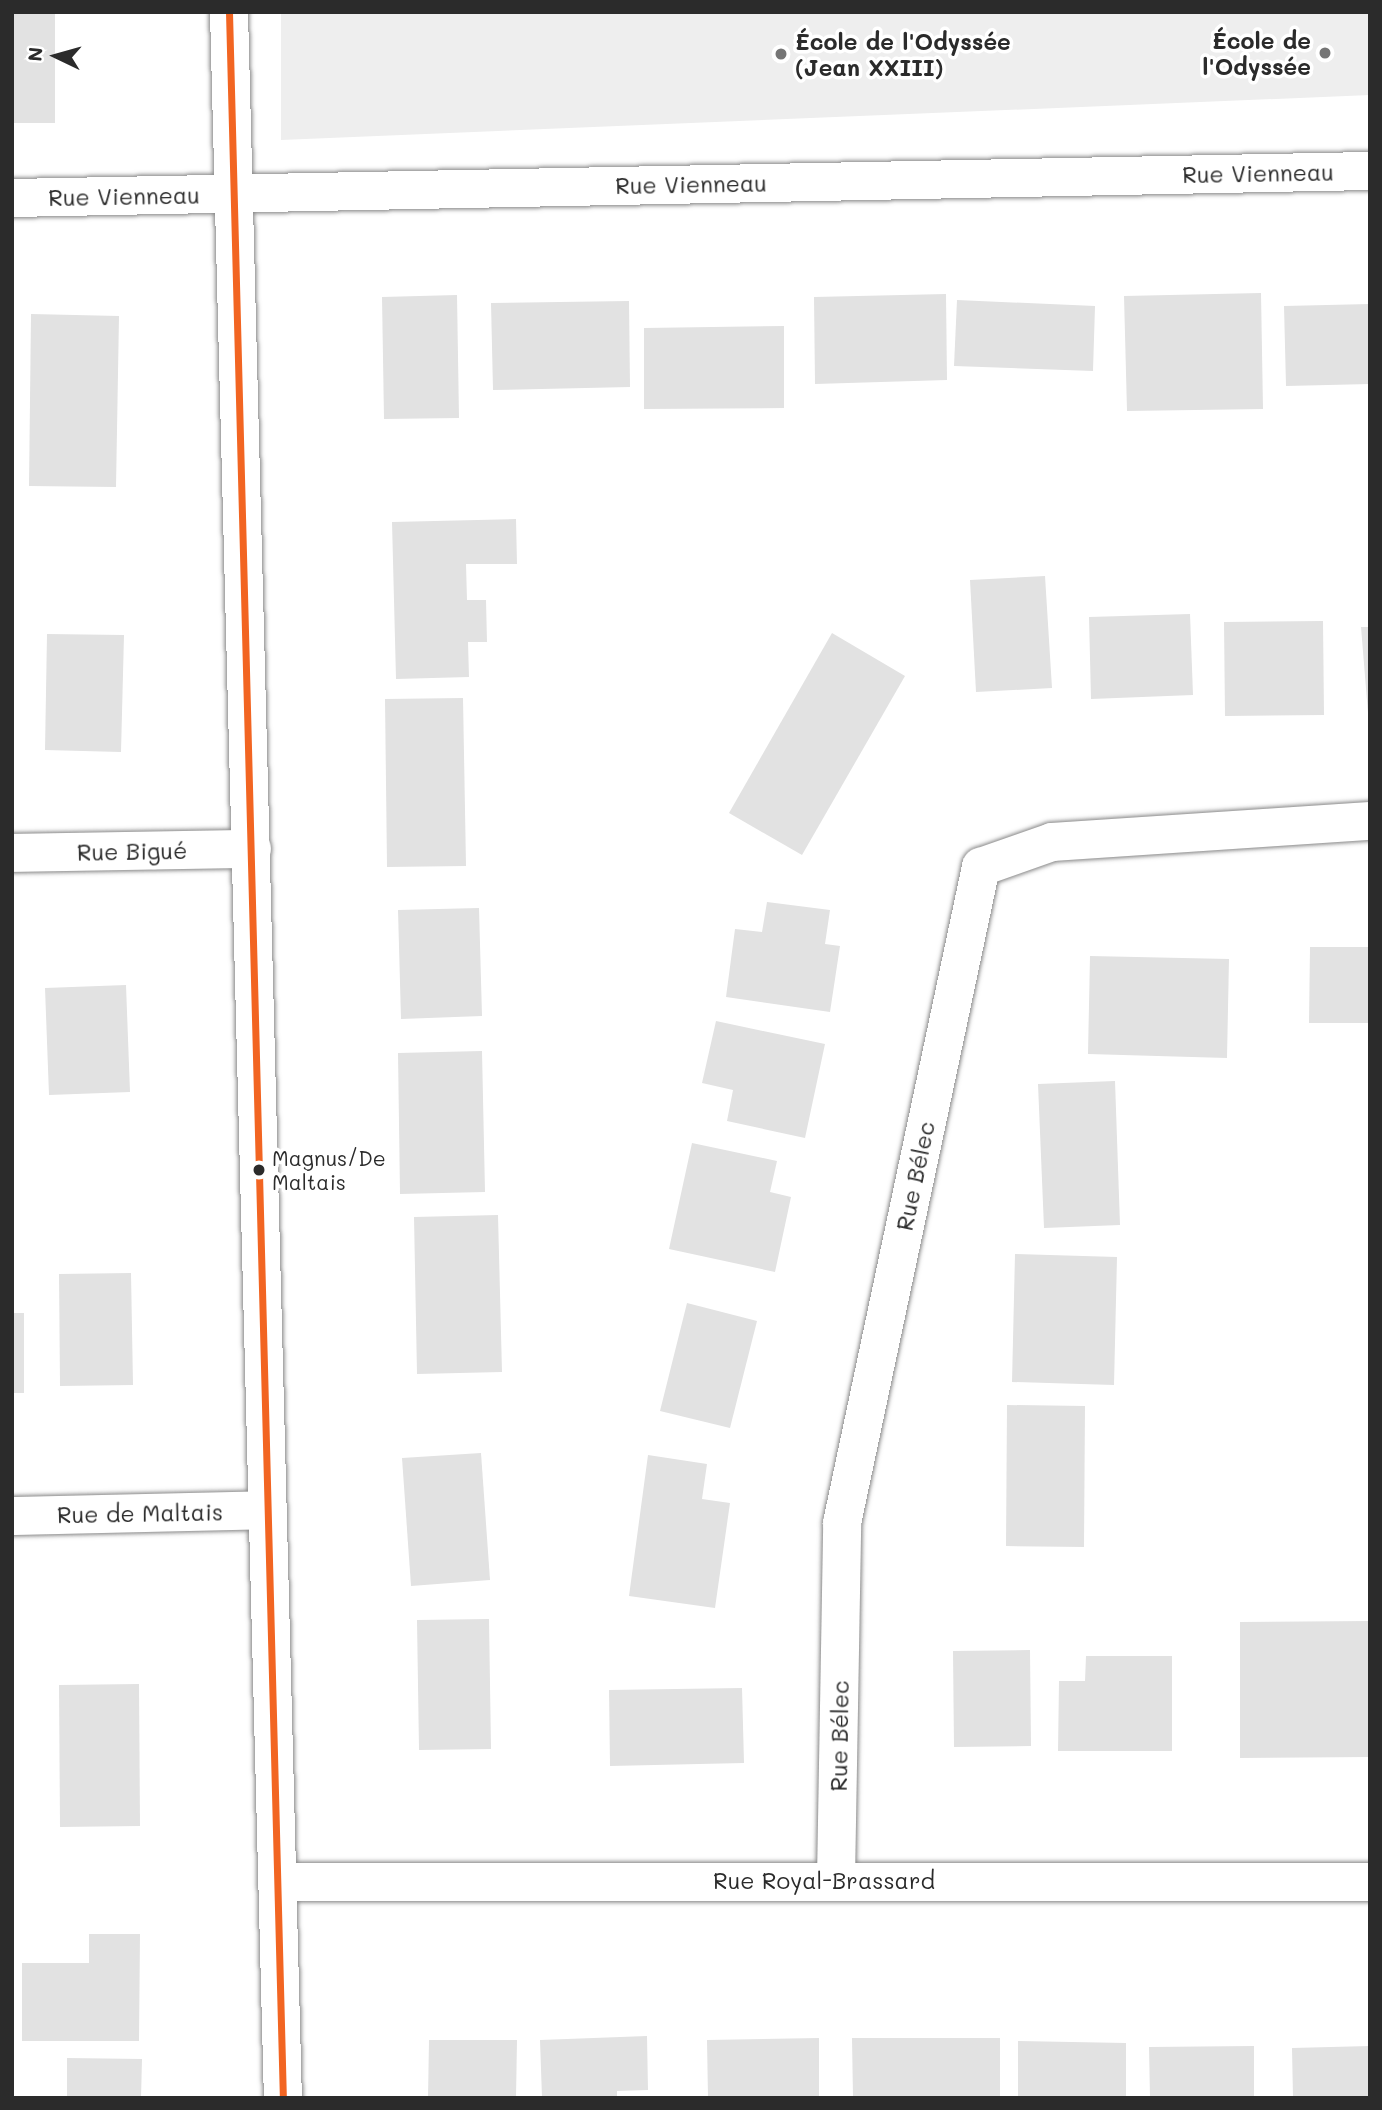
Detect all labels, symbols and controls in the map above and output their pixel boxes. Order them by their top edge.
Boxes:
north arrow [21,21,91,91]
place label: École de l'Odyssée [1202,26,1311,80]
place label: École de l'Odyssée (Jean XXIII) [795,27,1011,81]
marker: École de l'Odyssée [1317,45,1333,61]
text: N [22,46,48,62]
marker: École de l'Odyssée (Jean XXIII) [773,46,789,62]
street label: Rue Vienneau [1182,158,1334,188]
street label: Rue Vienneau [615,169,767,199]
street label: Rue Vienneau [48,181,200,211]
street label: Rue Bigué [77,836,187,866]
street label: Rue Bélec [890,1119,940,1233]
place label: Magnus/De Maltais [272,1145,386,1195]
marker: Magnus/De Maltais [252,1163,266,1177]
street label: Rue de Maltais [57,1498,223,1528]
street label: Rue Bélec [824,1680,854,1792]
street label: Rue Royal-Brassard [713,1866,935,1894]

